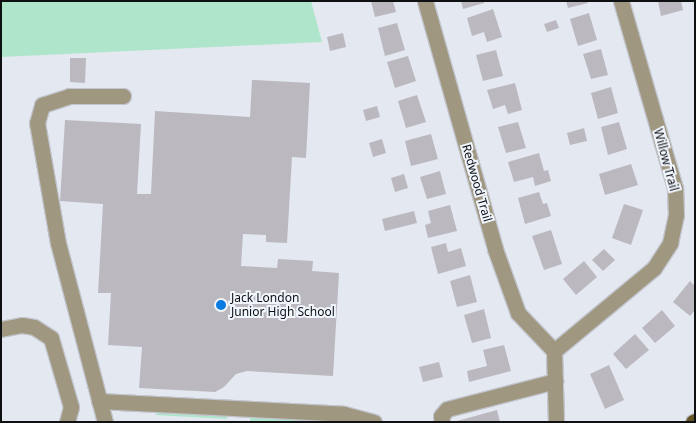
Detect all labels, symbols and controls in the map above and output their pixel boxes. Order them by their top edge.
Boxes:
street label: Willow Trail [651,127,681,193]
street label: Redwood Trail [459,143,495,223]
place label: Jack London Junior High School [231,291,335,319]
marker: Jack London Junior High School [215,299,227,311]

